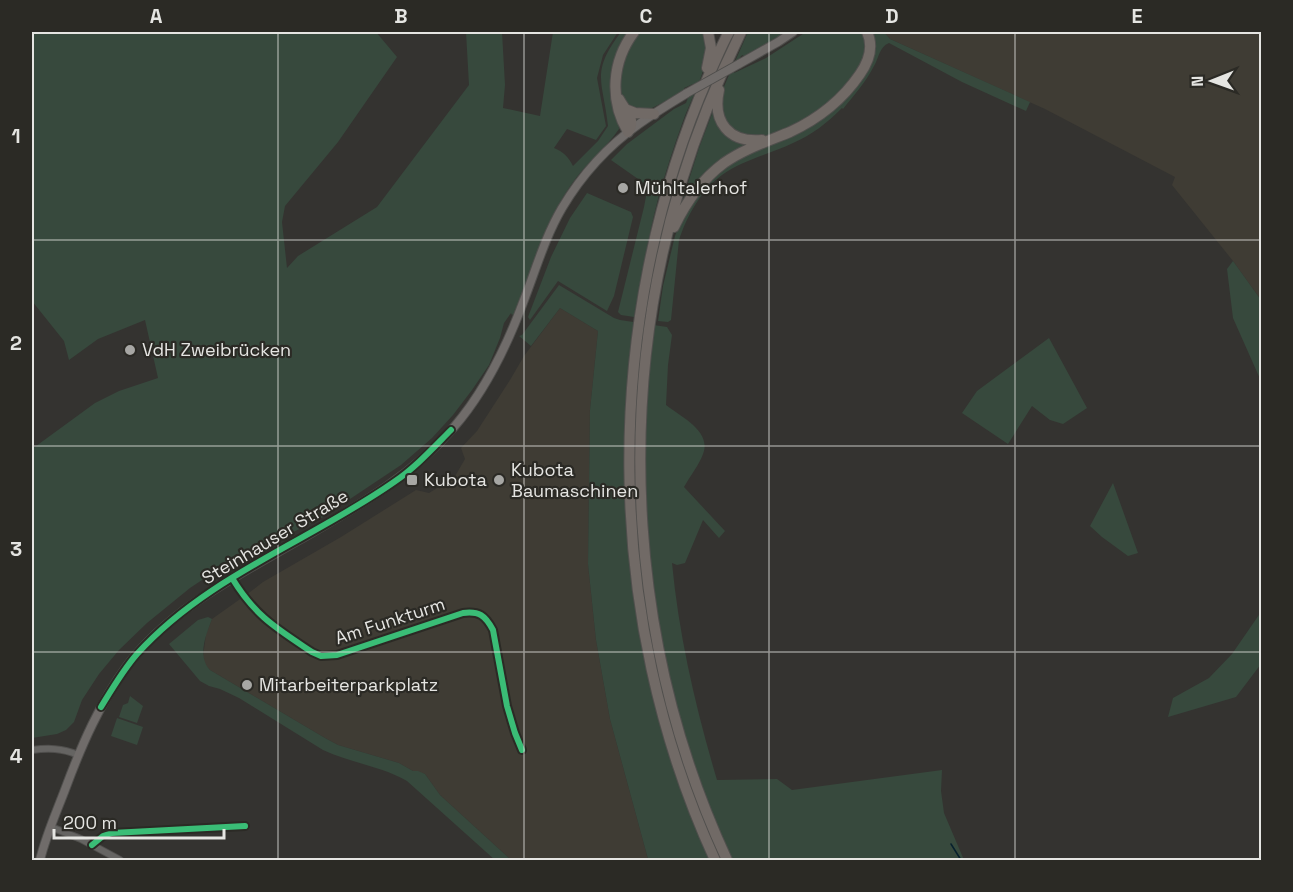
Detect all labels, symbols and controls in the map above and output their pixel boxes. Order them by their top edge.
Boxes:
text: A [150,3,163,29]
text: B [394,3,408,29]
text: C [640,3,653,29]
text: D [885,3,899,29]
text: E [1131,3,1143,29]
north arrow [1182,51,1242,111]
text: N [1187,76,1208,87]
text: 1 [11,123,21,149]
place label: Mühltalerhof [635,176,747,199]
marker: Mühltalerhof [616,181,630,195]
text: 2 [10,330,22,356]
place label: VdH Zweibrücken [142,338,291,361]
marker: VdH Zweibrücken [123,343,137,357]
place label: Kubota Baumaschinen [511,458,638,502]
place label: Kubota [424,468,487,491]
marker: Kubota [405,473,419,487]
marker: Kubota Baumaschinen [492,473,506,487]
street label: Steinhauser Straße [197,484,352,589]
text: 3 [10,536,22,562]
street label: Am Funkturm [332,592,448,649]
place label: Mitarbeiterparkplatz [259,673,438,696]
marker: Mitarbeiterparkplatz [240,678,254,692]
text: 4 [10,743,23,769]
scale bar [54,802,224,840]
text: 200 m [63,811,117,834]

